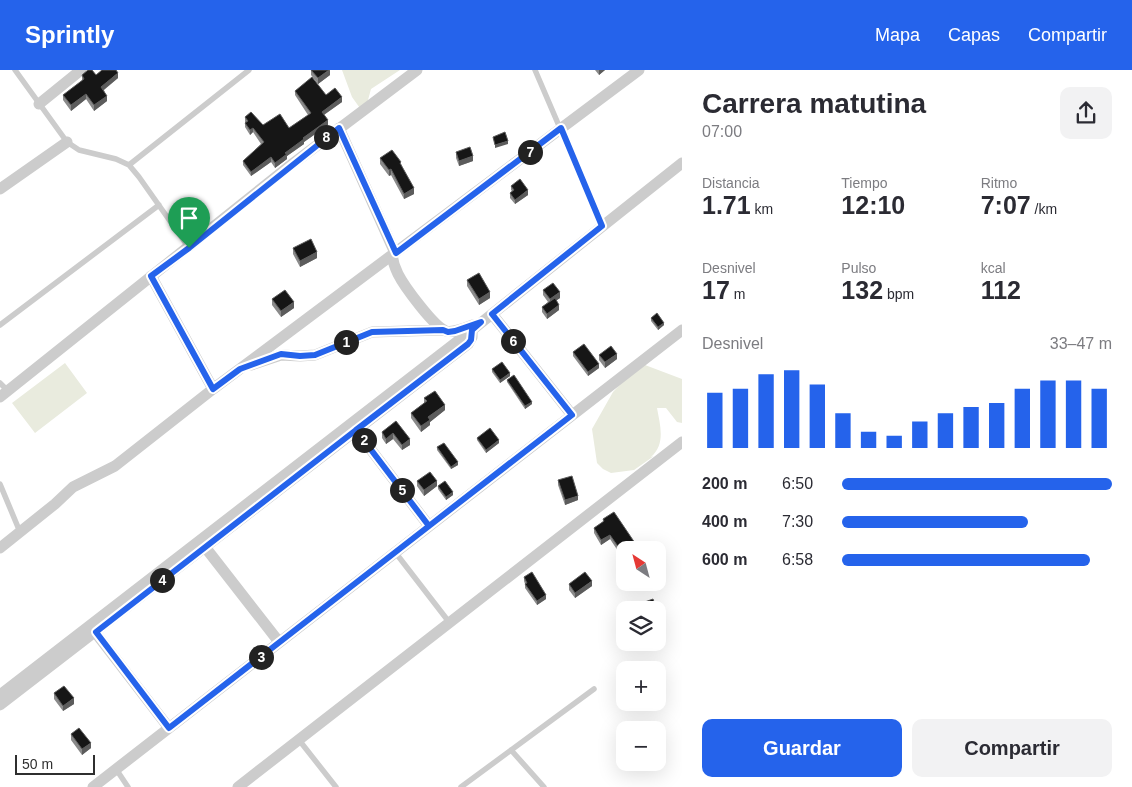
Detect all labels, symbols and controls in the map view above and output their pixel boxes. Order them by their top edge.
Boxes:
text: Sprintly [25,21,114,48]
text: Mapa [875,25,920,45]
text: Capas [948,25,1000,45]
text: Compartir [1028,25,1107,45]
button: share [1060,87,1112,139]
text: Carrera matutina [702,88,926,119]
text: 07:00 [702,123,742,140]
pin: 8 [314,124,338,150]
text: 8 [323,129,330,145]
pin: 7 [518,140,542,164]
text: 7 [527,144,534,160]
text: Distancia [702,175,760,191]
text: Tiempo [841,175,888,191]
text: Ritmo [981,175,1017,191]
text: 1.71 [702,191,751,219]
text: 12:10 [841,191,905,219]
text: 7:07 [981,191,1031,219]
pin [168,197,210,248]
text: km [751,201,773,217]
text: /km [1031,201,1057,217]
icon: arrive [175,204,203,232]
text: Desnivel [702,260,756,276]
text: Pulso [841,260,876,276]
text: kcal [981,260,1006,276]
text: 17 [702,276,730,304]
text: 132 [841,276,883,304]
text: 112 [981,276,1021,304]
text: m [730,286,745,302]
text: bpm [883,286,914,302]
pin: 6 [500,328,526,354]
pin: 1 [334,330,358,354]
text: 6 [510,333,517,349]
text: 1 [343,334,350,350]
text: Desnivel [702,335,763,352]
text: 33–47 m [1050,335,1112,352]
pin: 2 [352,428,376,452]
text: 2 [361,432,368,448]
text: 200 m [702,475,747,492]
text: 6:50 [782,475,813,492]
pin: 5 [390,478,414,502]
text: 5 [399,482,406,498]
text: 400 m [702,513,747,530]
text: 7:30 [782,513,813,530]
north arrow [616,541,666,591]
map controls [616,541,666,771]
text: 600 m [702,551,747,568]
text: 6:58 [782,551,813,568]
pin: 4 [150,568,174,592]
text: 4 [159,572,166,588]
button: layers [616,601,666,651]
pin: 3 [248,644,274,670]
text: 3 [258,649,265,665]
button: + [616,661,666,711]
button: Guardar [702,719,902,777]
button: Compartir [912,719,1112,777]
button: − [616,721,666,771]
scale bar [15,752,95,775]
text: 50 m [22,756,53,772]

